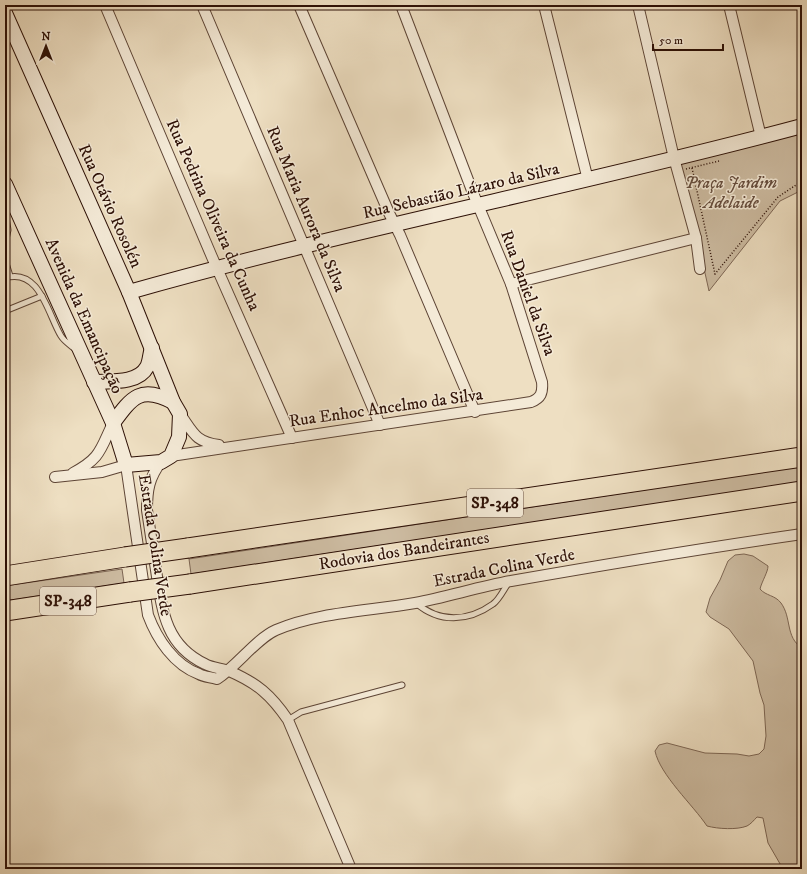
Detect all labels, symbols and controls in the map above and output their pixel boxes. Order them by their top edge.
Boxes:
north arrow [26,26,66,66]
scale bar [653,26,723,52]
text: N [41,30,51,44]
text: 50 m [659,33,683,48]
street label: Rua Pedrina Oliveira da Cunha [161,116,266,315]
street label: Rua Maria Aurora da Silva [261,123,351,296]
street label: Rua Otávio Rosolén [73,141,147,271]
street label: Rua Sebastião Lázaro da Silva [361,158,562,224]
park label: Praça Jardim Adelaide [685,172,777,214]
street label: Rua Daniel da Silva [495,227,561,359]
street label: Avenida da Emancipação [40,235,128,397]
street label: Rua Enhoc Ancelmo da Silva [288,383,485,432]
street label: Estrada Colina Verde [133,472,177,618]
road number: SP-348 [467,489,523,517]
street label: Rodovia dos Bandeirantes [317,527,491,575]
street label: Estrada Colina Verde [431,544,577,592]
road number: SP-348 [40,587,96,615]

